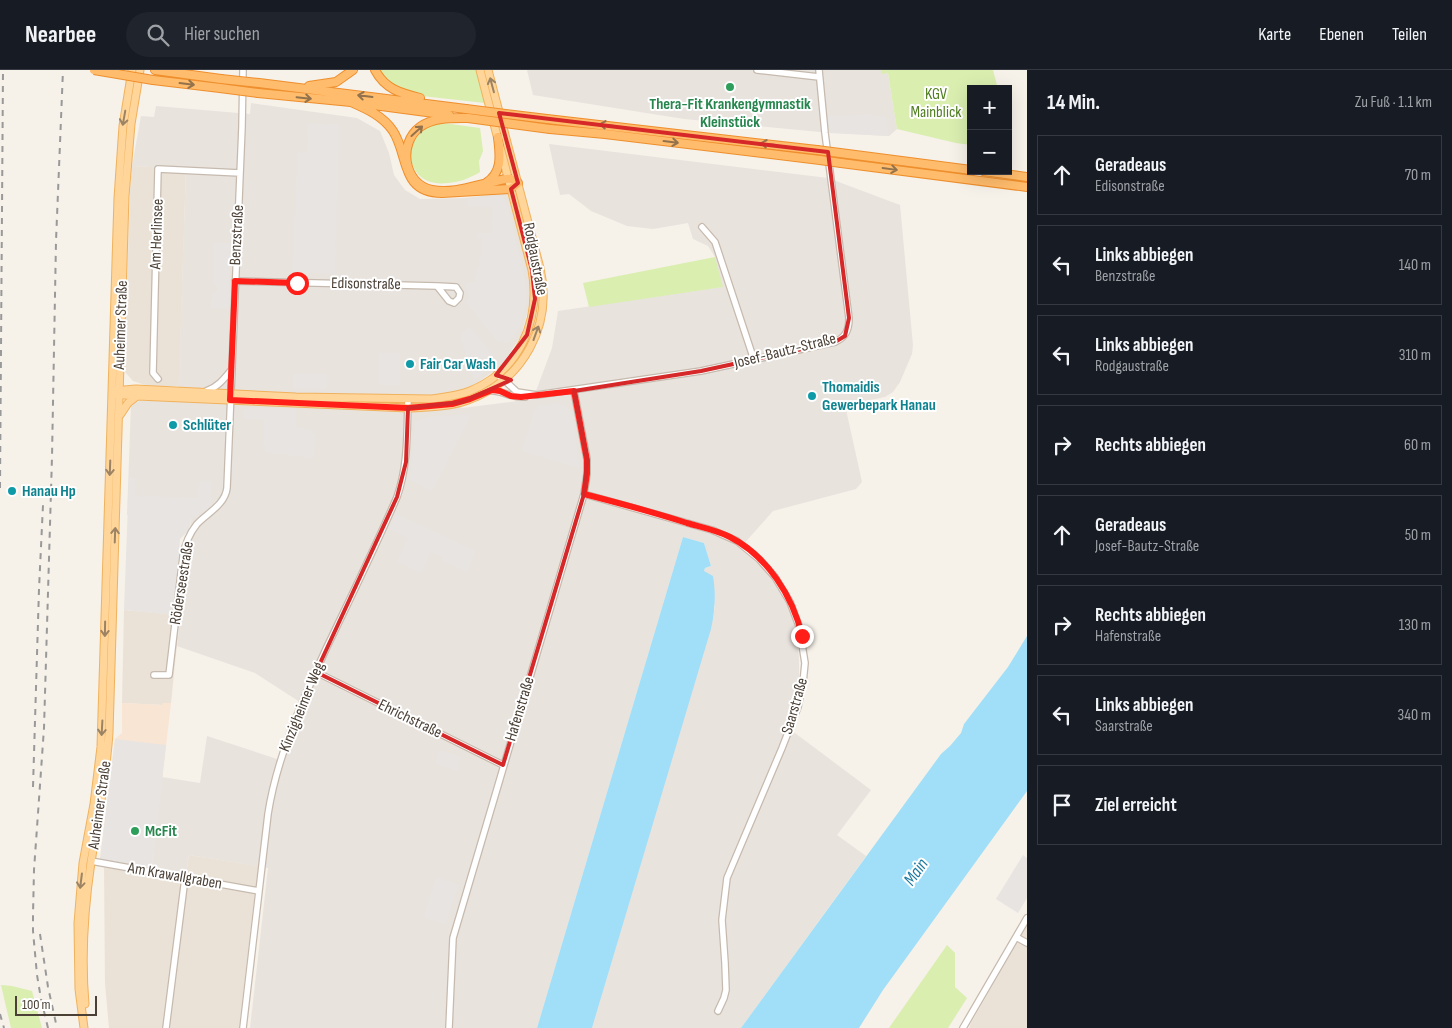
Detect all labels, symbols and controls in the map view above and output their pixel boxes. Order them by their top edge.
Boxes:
search box [126,12,476,57]
text: Nearbee [25,20,96,49]
icon: search [144,21,172,49]
text: Hier suchen [184,23,260,46]
text: Karte [1258,24,1291,45]
text: Ebenen [1319,24,1364,45]
text: Teilen [1392,24,1427,45]
one-way arrow [487,77,496,93]
one-way arrow [178,79,194,89]
marker: Thera-Fit Krankengymnastik Kleinstück [724,81,736,93]
park label: KGV Mainblick [911,85,961,122]
map controls [967,85,1012,175]
button: + [967,85,1012,130]
text: 14 Min. [1047,90,1100,115]
one-way arrow [358,91,374,101]
one-way arrow [296,93,312,103]
text: Zu Fuß · 1.1 km [1355,93,1432,112]
place label: Thera-Fit Krankengymnastik Kleinstück [649,95,811,132]
one-way arrow [119,110,129,126]
one-way arrow [599,120,615,130]
one-way arrow [411,125,424,136]
button: − [967,130,1012,175]
one-way arrow [663,137,679,147]
one-way arrow [761,139,777,149]
text: Geradeaus [1095,154,1166,177]
icon: ahead [1048,161,1076,189]
one-way arrow [881,164,897,174]
text: 70 m [1405,166,1431,185]
text: Edisonstraße [1095,177,1165,196]
street label: Am Herlinsee [146,198,168,271]
street label: Benzstraße [226,204,248,266]
street label: Rodgaustraße [519,221,551,297]
text: Links abbiegen [1095,244,1193,267]
icon: left [1048,251,1076,279]
text: 140 m [1399,256,1431,275]
text: Benzstraße [1095,267,1155,286]
route start [286,272,309,295]
street label: Edisonstraße [331,274,401,294]
street label: Auheimer Straße [110,280,132,371]
one-way arrow [532,326,542,342]
street label: Josef-Bautz-Straße [731,329,838,373]
text: Links abbiegen [1095,334,1193,357]
icon: left [1048,341,1076,369]
text: 310 m [1399,346,1431,365]
place label: Fair Car Wash [420,355,496,374]
text: Rodgaustraße [1095,357,1169,376]
marker: Fair Car Wash [404,358,416,370]
place label: Thomaidis Gewerbepark Hanau [822,378,936,415]
marker: Thomaidis Gewerbepark Hanau [806,390,818,402]
place label: Schlüter [183,416,231,435]
marker: Schlüter [167,419,179,431]
icon: right [1048,431,1076,459]
text: Rechts abbiegen [1095,434,1206,457]
text: 60 m [1404,436,1431,455]
one-way arrow [105,459,114,475]
place label: Hanau Hp [22,482,76,501]
marker: Hanau Hp [6,485,18,497]
text: Geradeaus [1095,514,1166,537]
icon: ahead [1048,521,1076,549]
text: 50 m [1405,526,1431,545]
one-way arrow [110,527,120,544]
text: Josef-Bautz-Straße [1095,537,1199,556]
street label: Röderseestraße [166,540,198,626]
text: Rechts abbiegen [1095,604,1206,627]
icon: right [1048,611,1076,639]
text: 130 m [1399,616,1431,635]
one-way arrow [100,621,109,637]
route end [791,625,814,648]
text: Hafenstraße [1095,627,1161,646]
street label: Kinzigheimer Weg [275,659,329,755]
street label: Hafenstraße [501,675,539,743]
street label: Saarstraße [778,676,812,736]
text: Links abbiegen [1095,694,1193,717]
street label: Ehrichstraße [375,695,445,743]
icon: left [1048,701,1076,729]
text: 340 m [1398,706,1431,725]
text: Saarstraße [1095,717,1153,736]
one-way arrow [97,720,106,736]
street label: Auheimer Straße [84,760,116,851]
icon: arrive [1048,791,1076,819]
text: Ziel erreicht [1095,794,1177,817]
place label: McFit [145,822,177,841]
marker: McFit [129,825,141,837]
water label: Main [899,854,933,890]
street label: Am Krawallgraben [125,858,224,894]
one-way arrow [76,873,86,889]
scale bar [15,993,98,1016]
text: 100 m [22,996,51,1013]

